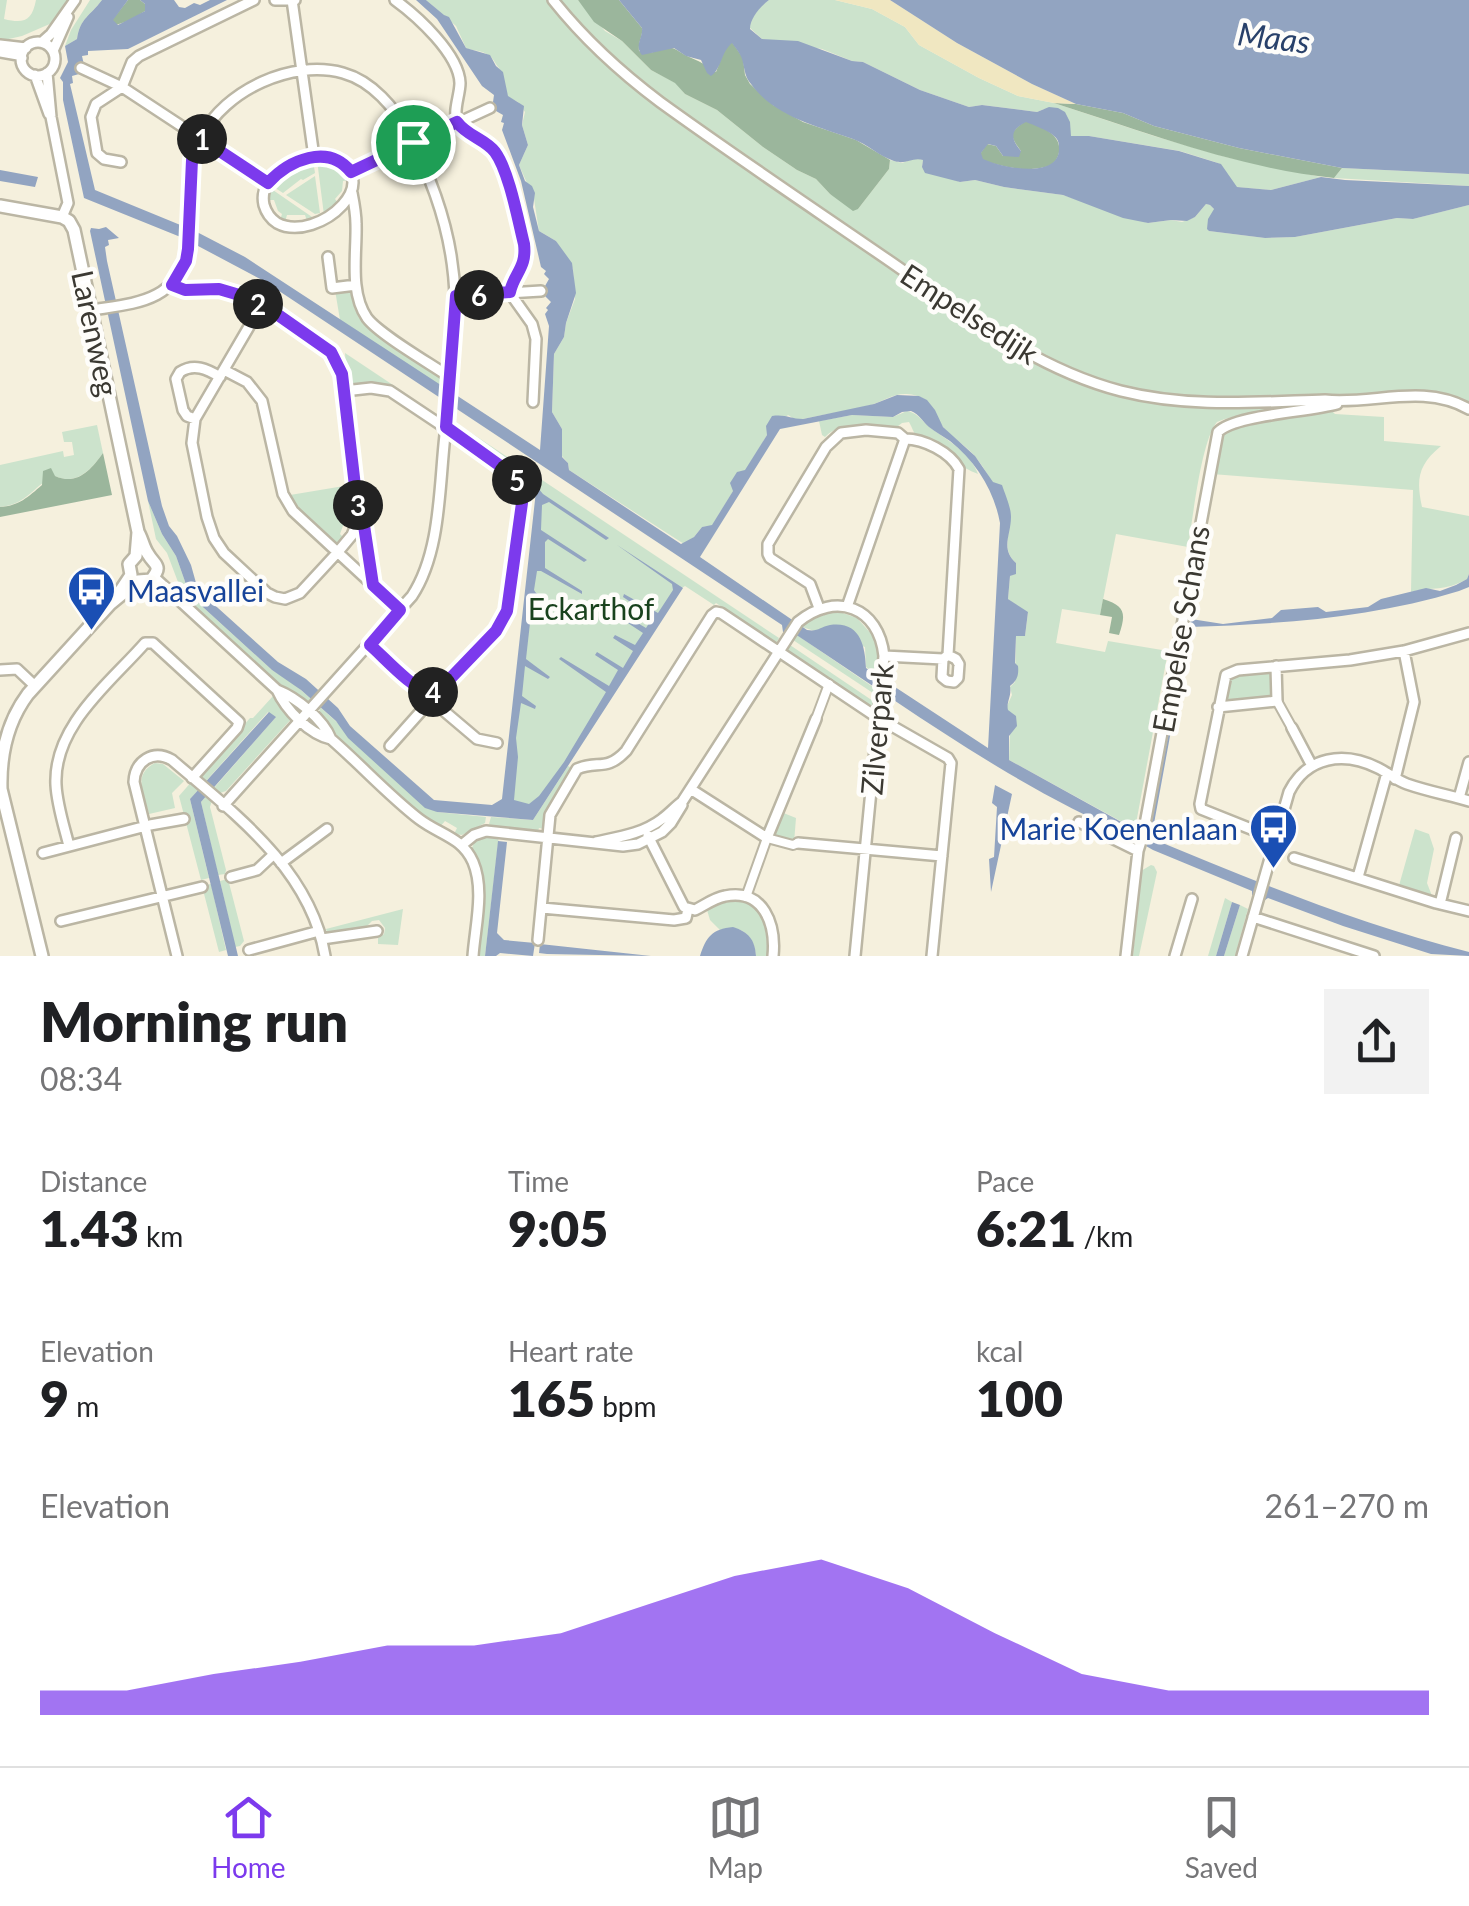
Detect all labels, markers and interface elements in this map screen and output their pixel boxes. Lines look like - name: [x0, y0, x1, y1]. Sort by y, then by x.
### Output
- water label: Maas: [1236, 13, 1313, 61]
- pin: [371, 100, 456, 185]
- pin: 1: [177, 114, 227, 164]
- icon: arrive: [386, 115, 441, 170]
- text: 1: [194, 122, 210, 156]
- street label: Empelsedijk: [895, 255, 1046, 371]
- street label: Larenweg: [65, 267, 127, 399]
- pin: 6: [454, 270, 504, 320]
- text: 6: [471, 278, 487, 312]
- pin: 2: [233, 279, 283, 329]
- text: 2: [250, 287, 266, 321]
- pin: 5: [492, 455, 542, 505]
- text: 5: [509, 463, 525, 497]
- pin: 3: [333, 480, 383, 530]
- text: 3: [350, 488, 366, 522]
- street label: Empelse Schans: [1144, 523, 1216, 735]
- bus stop icon: Maasvallei: [66, 564, 118, 632]
- place label: Maasvallei: [127, 572, 264, 608]
- park label: Eckarthof: [528, 590, 655, 626]
- street label: Zilverpark: [852, 661, 900, 796]
- pin: 4: [408, 667, 458, 717]
- text: 4: [425, 675, 441, 709]
- bus stop icon: Marie Koenenlaan: [1247, 802, 1299, 870]
- place label: Marie Koenenlaan: [999, 810, 1238, 846]
- text: Morning run: [40, 988, 348, 1054]
- button: share: [1324, 989, 1429, 1094]
- text: 08:34: [40, 1059, 122, 1098]
- text: Distance: [40, 1164, 147, 1198]
- text: Time: [508, 1164, 569, 1198]
- text: Pace: [976, 1164, 1034, 1198]
- text: 1.43: [40, 1198, 139, 1258]
- text: 9:05: [508, 1198, 608, 1258]
- text: 6:21: [976, 1198, 1076, 1258]
- text: km: [139, 1219, 183, 1253]
- text: /km: [1076, 1219, 1133, 1253]
- text: Elevation: [40, 1334, 154, 1368]
- text: Heart rate: [508, 1334, 634, 1368]
- text: kcal: [976, 1334, 1023, 1368]
- text: 9: [40, 1368, 69, 1428]
- text: 165: [508, 1368, 595, 1428]
- text: 100: [976, 1368, 1063, 1428]
- text: m: [69, 1389, 99, 1423]
- text: bpm: [595, 1389, 657, 1423]
- text: Elevation: [40, 1486, 170, 1525]
- text: 261–270 m: [1265, 1486, 1429, 1525]
- tab: Home: [211, 1790, 286, 1884]
- tab: Map: [708, 1790, 763, 1884]
- tab: Saved: [1185, 1790, 1258, 1884]

